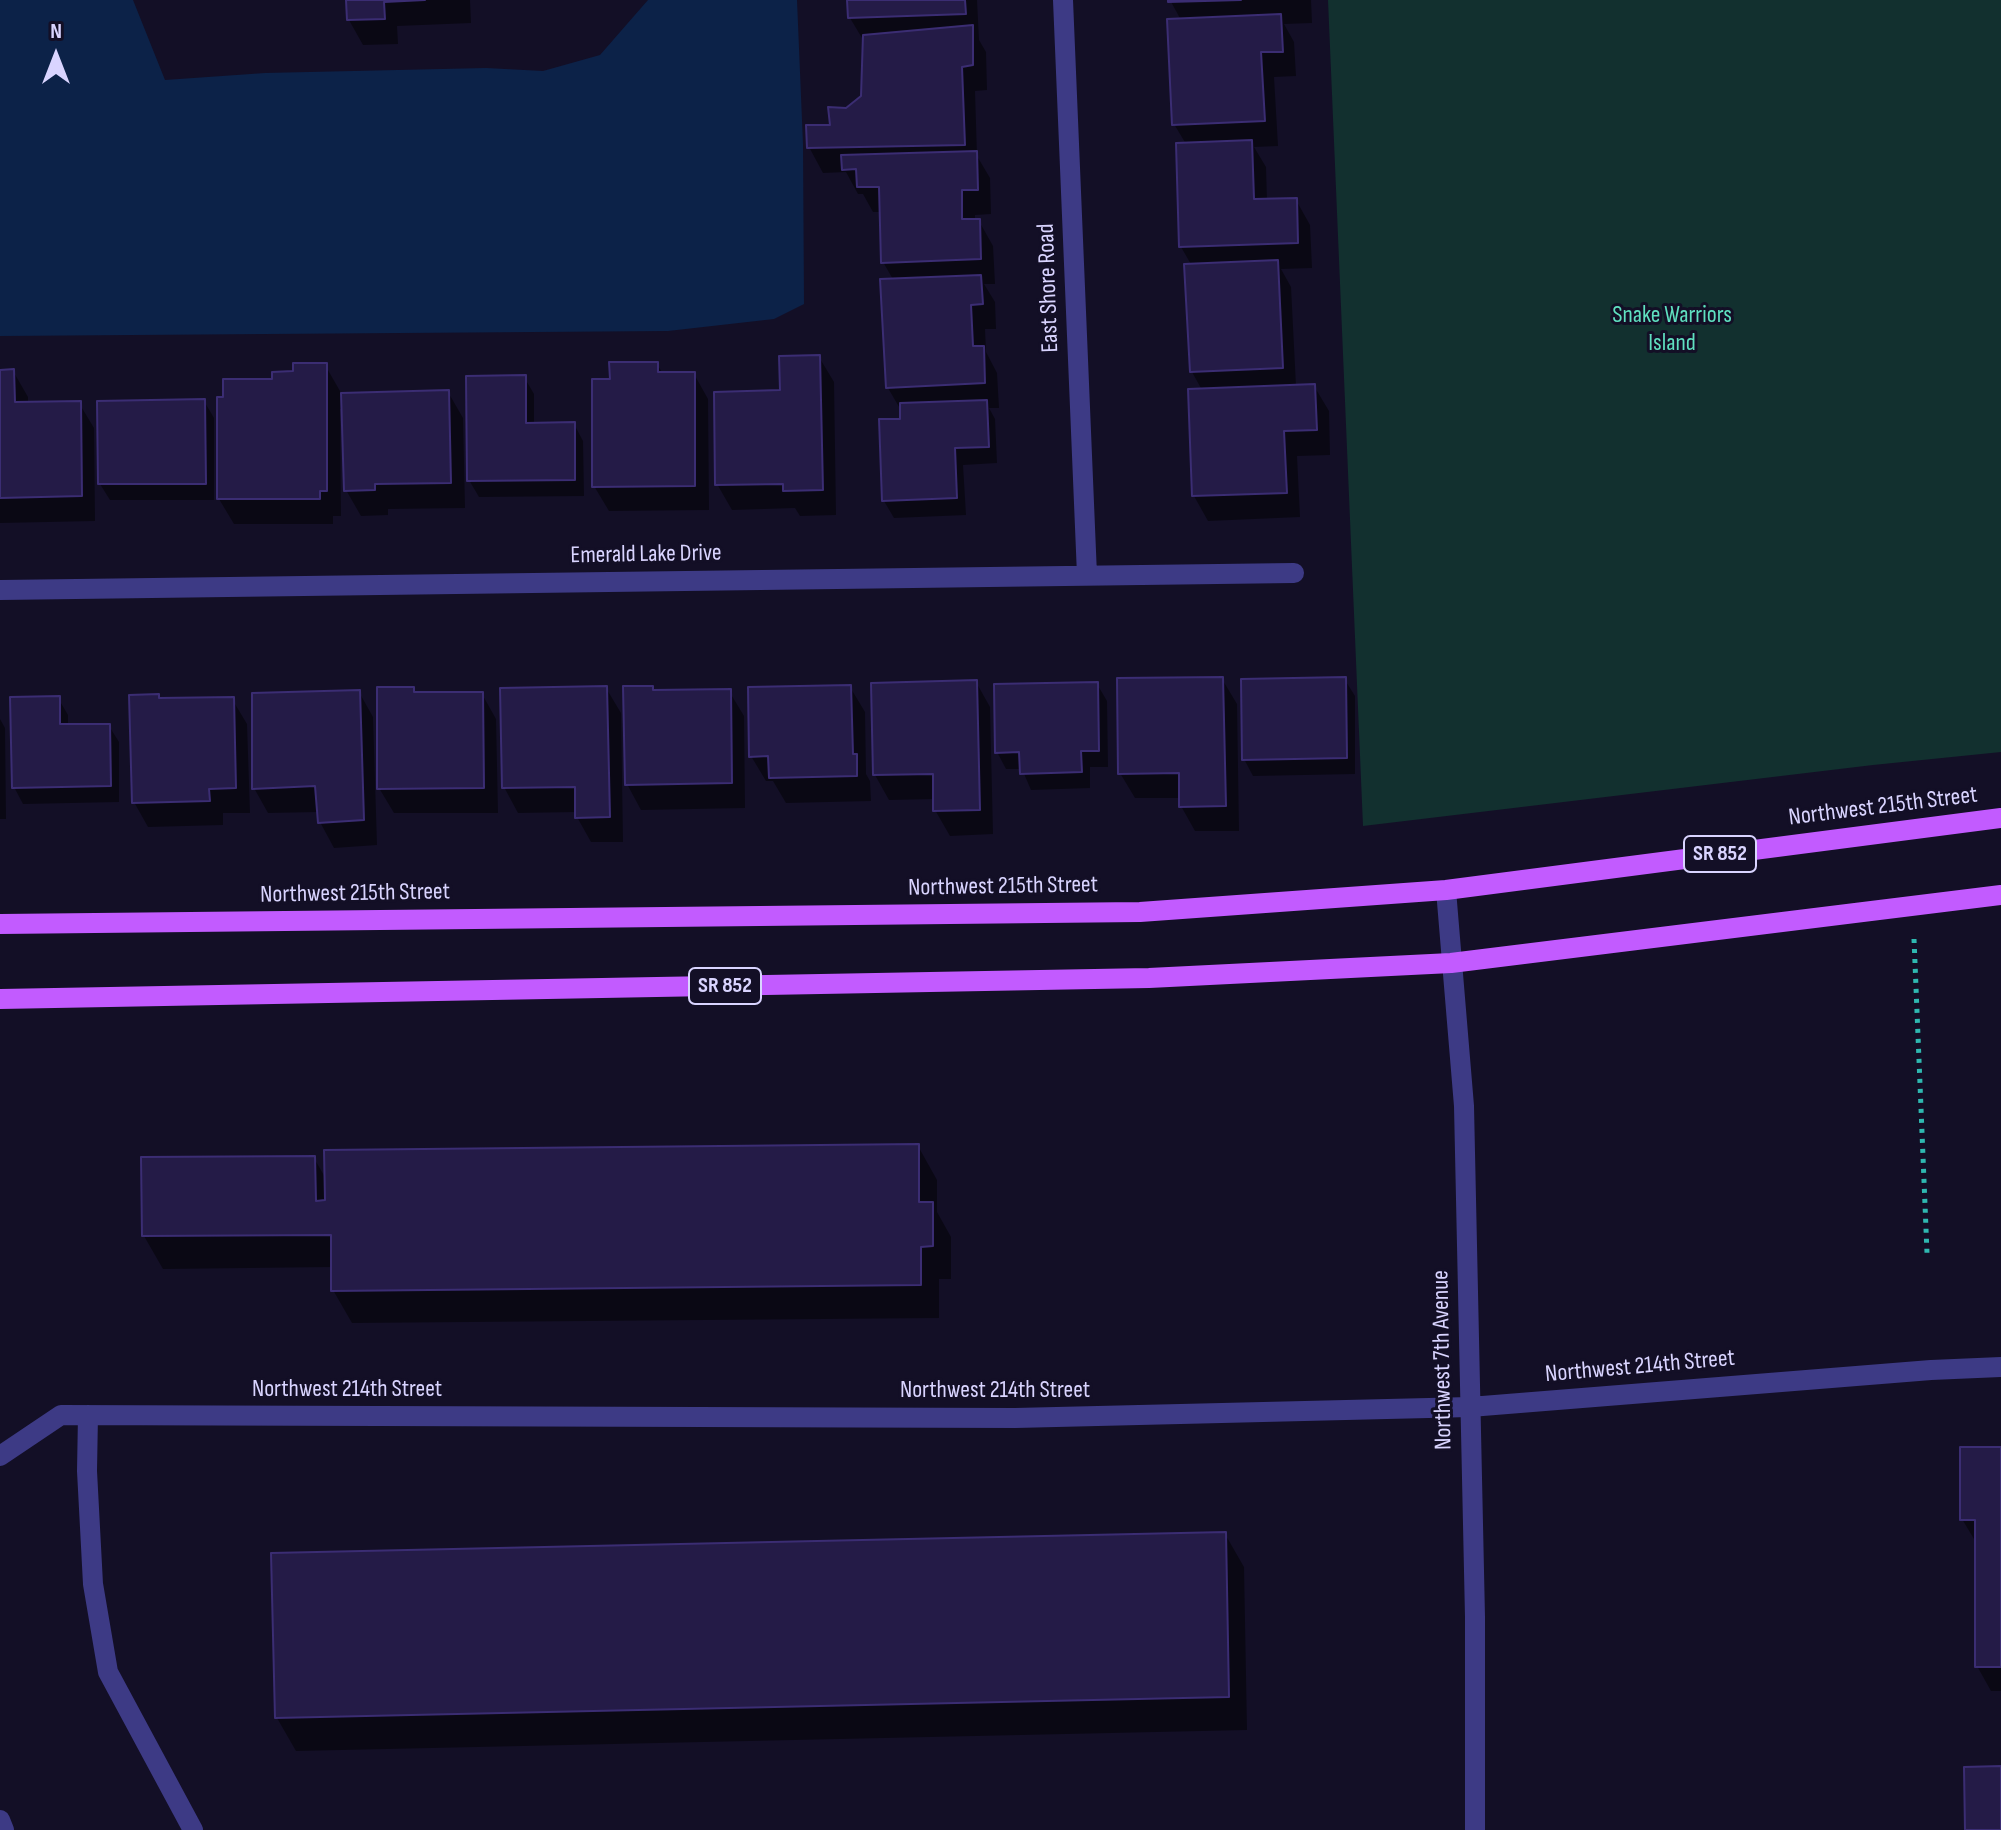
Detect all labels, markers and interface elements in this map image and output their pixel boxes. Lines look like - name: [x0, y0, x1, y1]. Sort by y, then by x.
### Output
- north arrow: [16, 16, 96, 96]
- text: N: [50, 18, 62, 45]
- street label: East Shore Road: [1032, 223, 1066, 353]
- park label: Snake Warriors Island: [1612, 302, 1732, 358]
- street label: Emerald Lake Drive: [570, 539, 722, 571]
- street label: Northwest 215th Street: [1787, 781, 1979, 833]
- road number: SR 852: [1684, 836, 1756, 872]
- street label: Northwest 215th Street: [908, 871, 1098, 903]
- street label: Northwest 215th Street: [260, 878, 450, 910]
- road number: SR 852: [689, 968, 761, 1004]
- street label: Northwest 7th Avenue: [1427, 1270, 1459, 1450]
- street label: Northwest 214th Street: [1544, 1344, 1736, 1390]
- street label: Northwest 214th Street: [252, 1376, 442, 1404]
- street label: Northwest 214th Street: [900, 1377, 1090, 1405]

